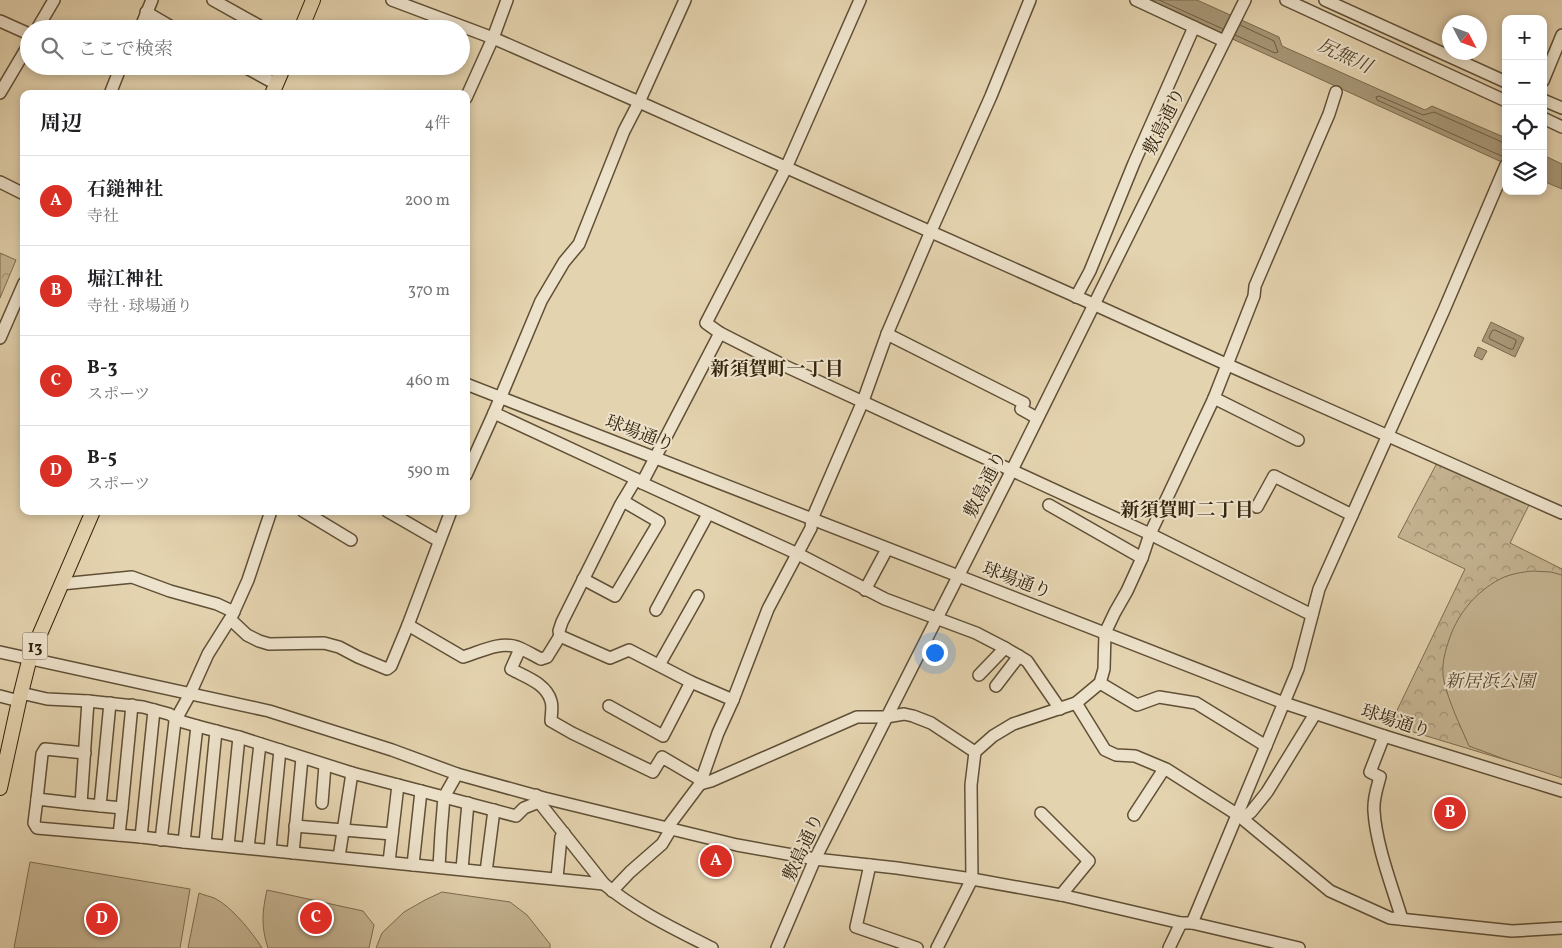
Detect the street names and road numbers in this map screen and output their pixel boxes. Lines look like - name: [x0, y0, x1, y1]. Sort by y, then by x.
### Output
- street label: 敷島通り: [1138, 84, 1192, 159]
- street label: 球場通り: [601, 410, 678, 459]
- street label: 敷島通り: [959, 447, 1014, 522]
- street label: 球場通り: [978, 557, 1055, 606]
- road number: 13: [22, 632, 48, 659]
- street label: 球場通り: [1357, 699, 1434, 745]
- street label: 敷島通り: [778, 810, 831, 886]

